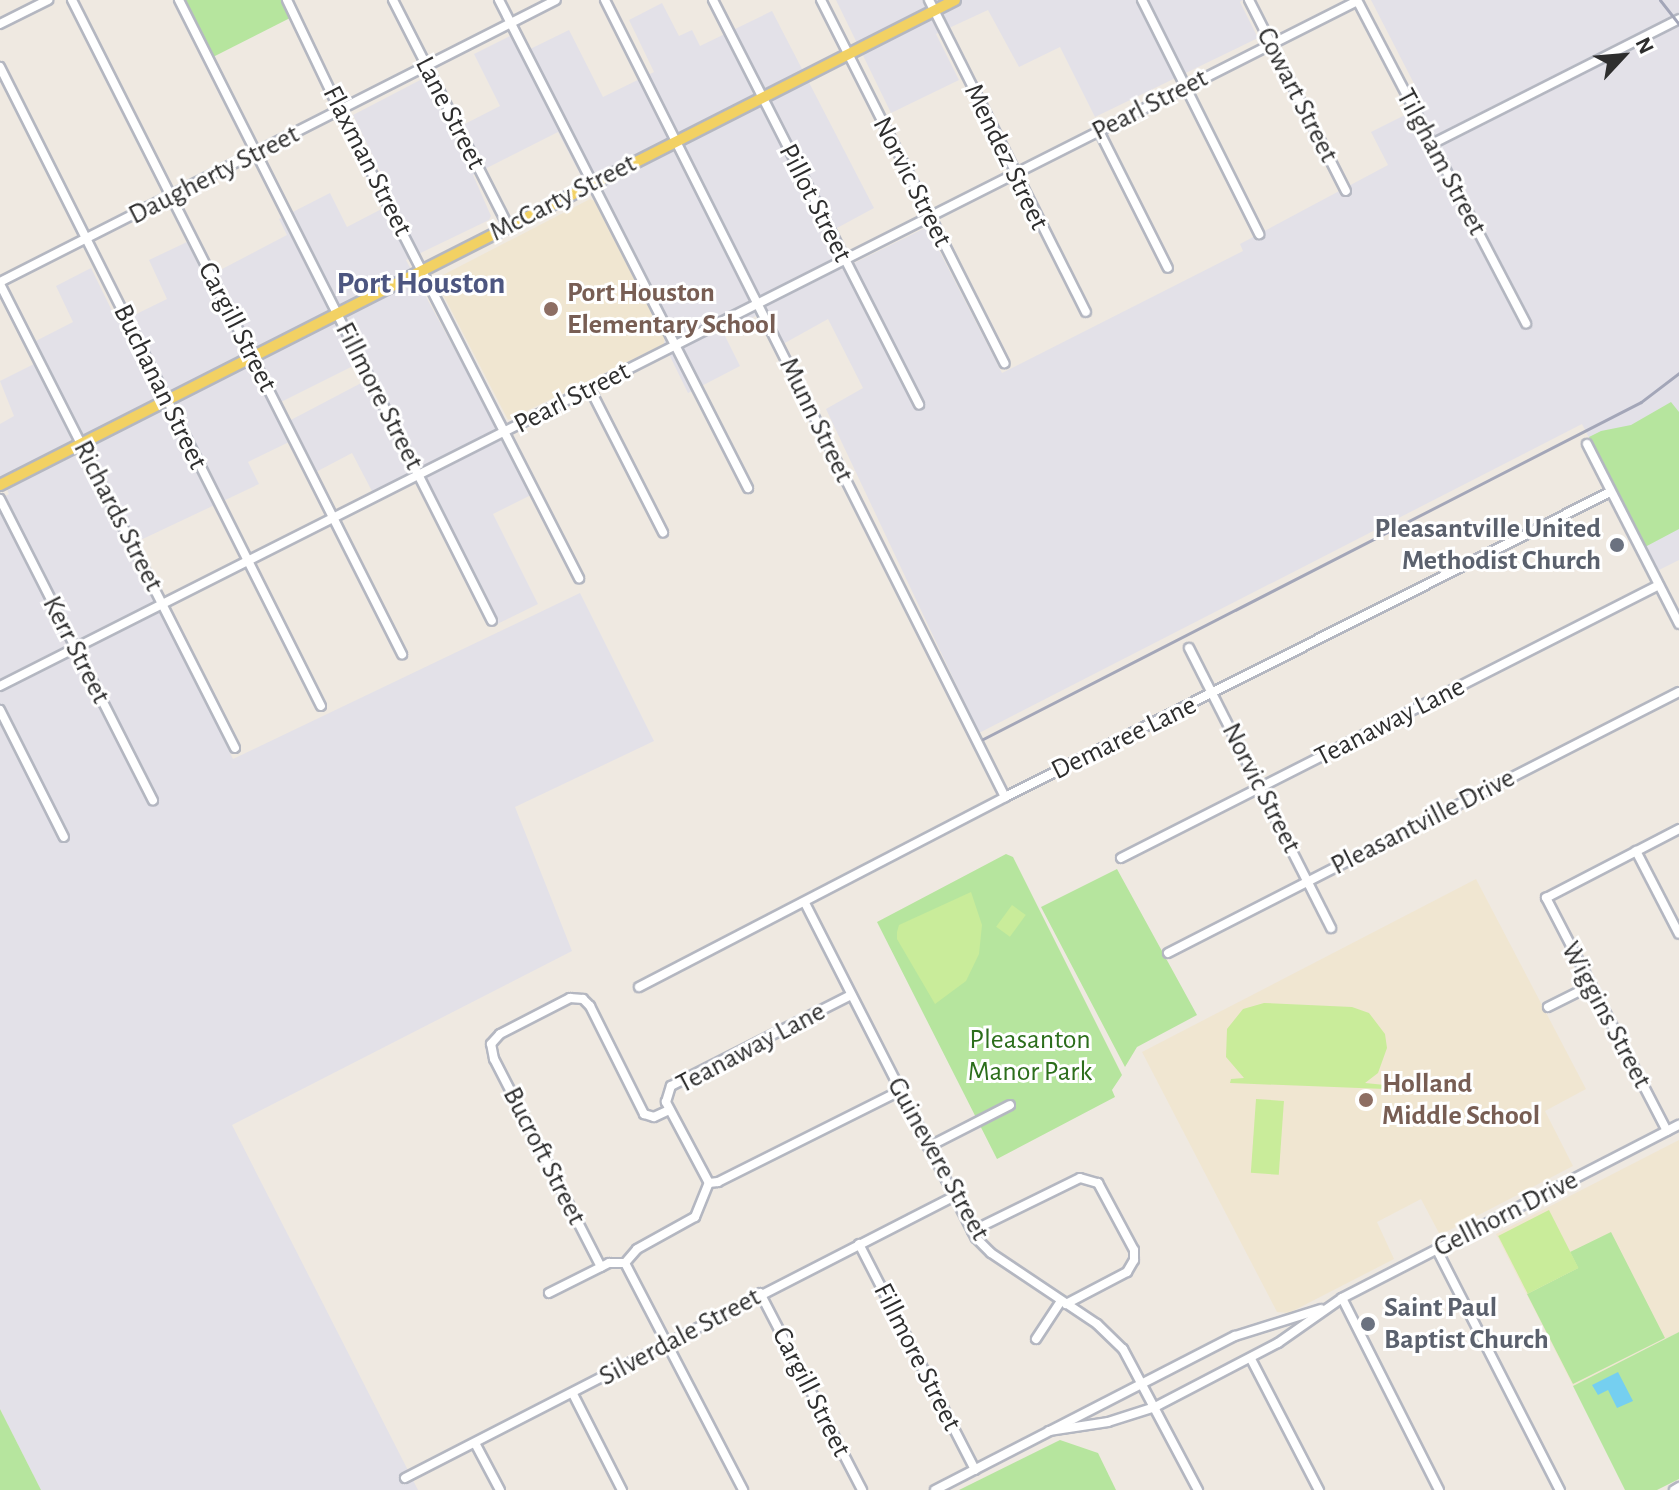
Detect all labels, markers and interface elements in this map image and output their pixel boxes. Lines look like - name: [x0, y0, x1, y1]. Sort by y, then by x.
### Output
- north arrow: [1583, 16, 1663, 96]
- street label: Cowart Street: [1249, 22, 1345, 168]
- text: N: [1631, 34, 1658, 57]
- street label: Lane Street: [407, 51, 493, 175]
- street label: Pearl Street: [1086, 62, 1214, 148]
- street label: Mendez Street: [956, 78, 1056, 236]
- street label: Flaxman Street: [315, 80, 419, 242]
- street label: Tilgham Street: [1388, 83, 1494, 241]
- street label: Norvic Street: [865, 111, 959, 253]
- street label: Daugherty Street: [123, 118, 305, 232]
- street label: Pillot Street: [771, 138, 859, 268]
- street label: McCarty Street: [484, 147, 642, 249]
- street label: Cargill Street: [190, 257, 284, 397]
- district label: Port Houston: [337, 264, 505, 302]
- place label: Port Houston Elementary School: [567, 276, 776, 342]
- street label: Buchanan Street: [106, 299, 214, 475]
- marker: Port Houston Elementary School: [542, 300, 560, 318]
- street label: Fillmore Street: [327, 317, 431, 475]
- street label: Munn Street: [771, 352, 861, 488]
- street label: Pearl Street: [508, 355, 636, 441]
- street label: Richards Street: [66, 435, 170, 597]
- place label: Pleasantville United Methodist Church: [1374, 512, 1601, 578]
- marker: Pleasantville United Methodist Church: [1608, 536, 1626, 554]
- street label: Kerr Street: [35, 591, 117, 709]
- street label: Teanaway Lane: [1309, 670, 1471, 774]
- street label: Demaree Lane: [1046, 688, 1202, 788]
- street label: Norvic Street: [1214, 717, 1308, 859]
- street label: Pleasantville Drive: [1325, 761, 1521, 883]
- street label: Wiggins Street: [1553, 936, 1659, 1094]
- street label: Teanaway Lane: [671, 995, 831, 1101]
- park label: Pleasanton Manor Park: [968, 1023, 1092, 1089]
- place label: Holland Middle School: [1382, 1067, 1540, 1133]
- street label: Guinevere Street: [879, 1071, 997, 1247]
- street label: Bucroft Street: [495, 1081, 593, 1231]
- marker: Holland Middle School: [1357, 1091, 1375, 1109]
- street label: Gellhorn Drive: [1428, 1163, 1584, 1265]
- street label: Fillmore Street: [865, 1278, 969, 1436]
- street label: Silverdale Street: [594, 1280, 766, 1394]
- place label: Saint Paul Baptist Church: [1384, 1291, 1549, 1357]
- marker: Saint Paul Baptist Church: [1359, 1315, 1377, 1333]
- street label: Cargill Street: [764, 1322, 858, 1462]

